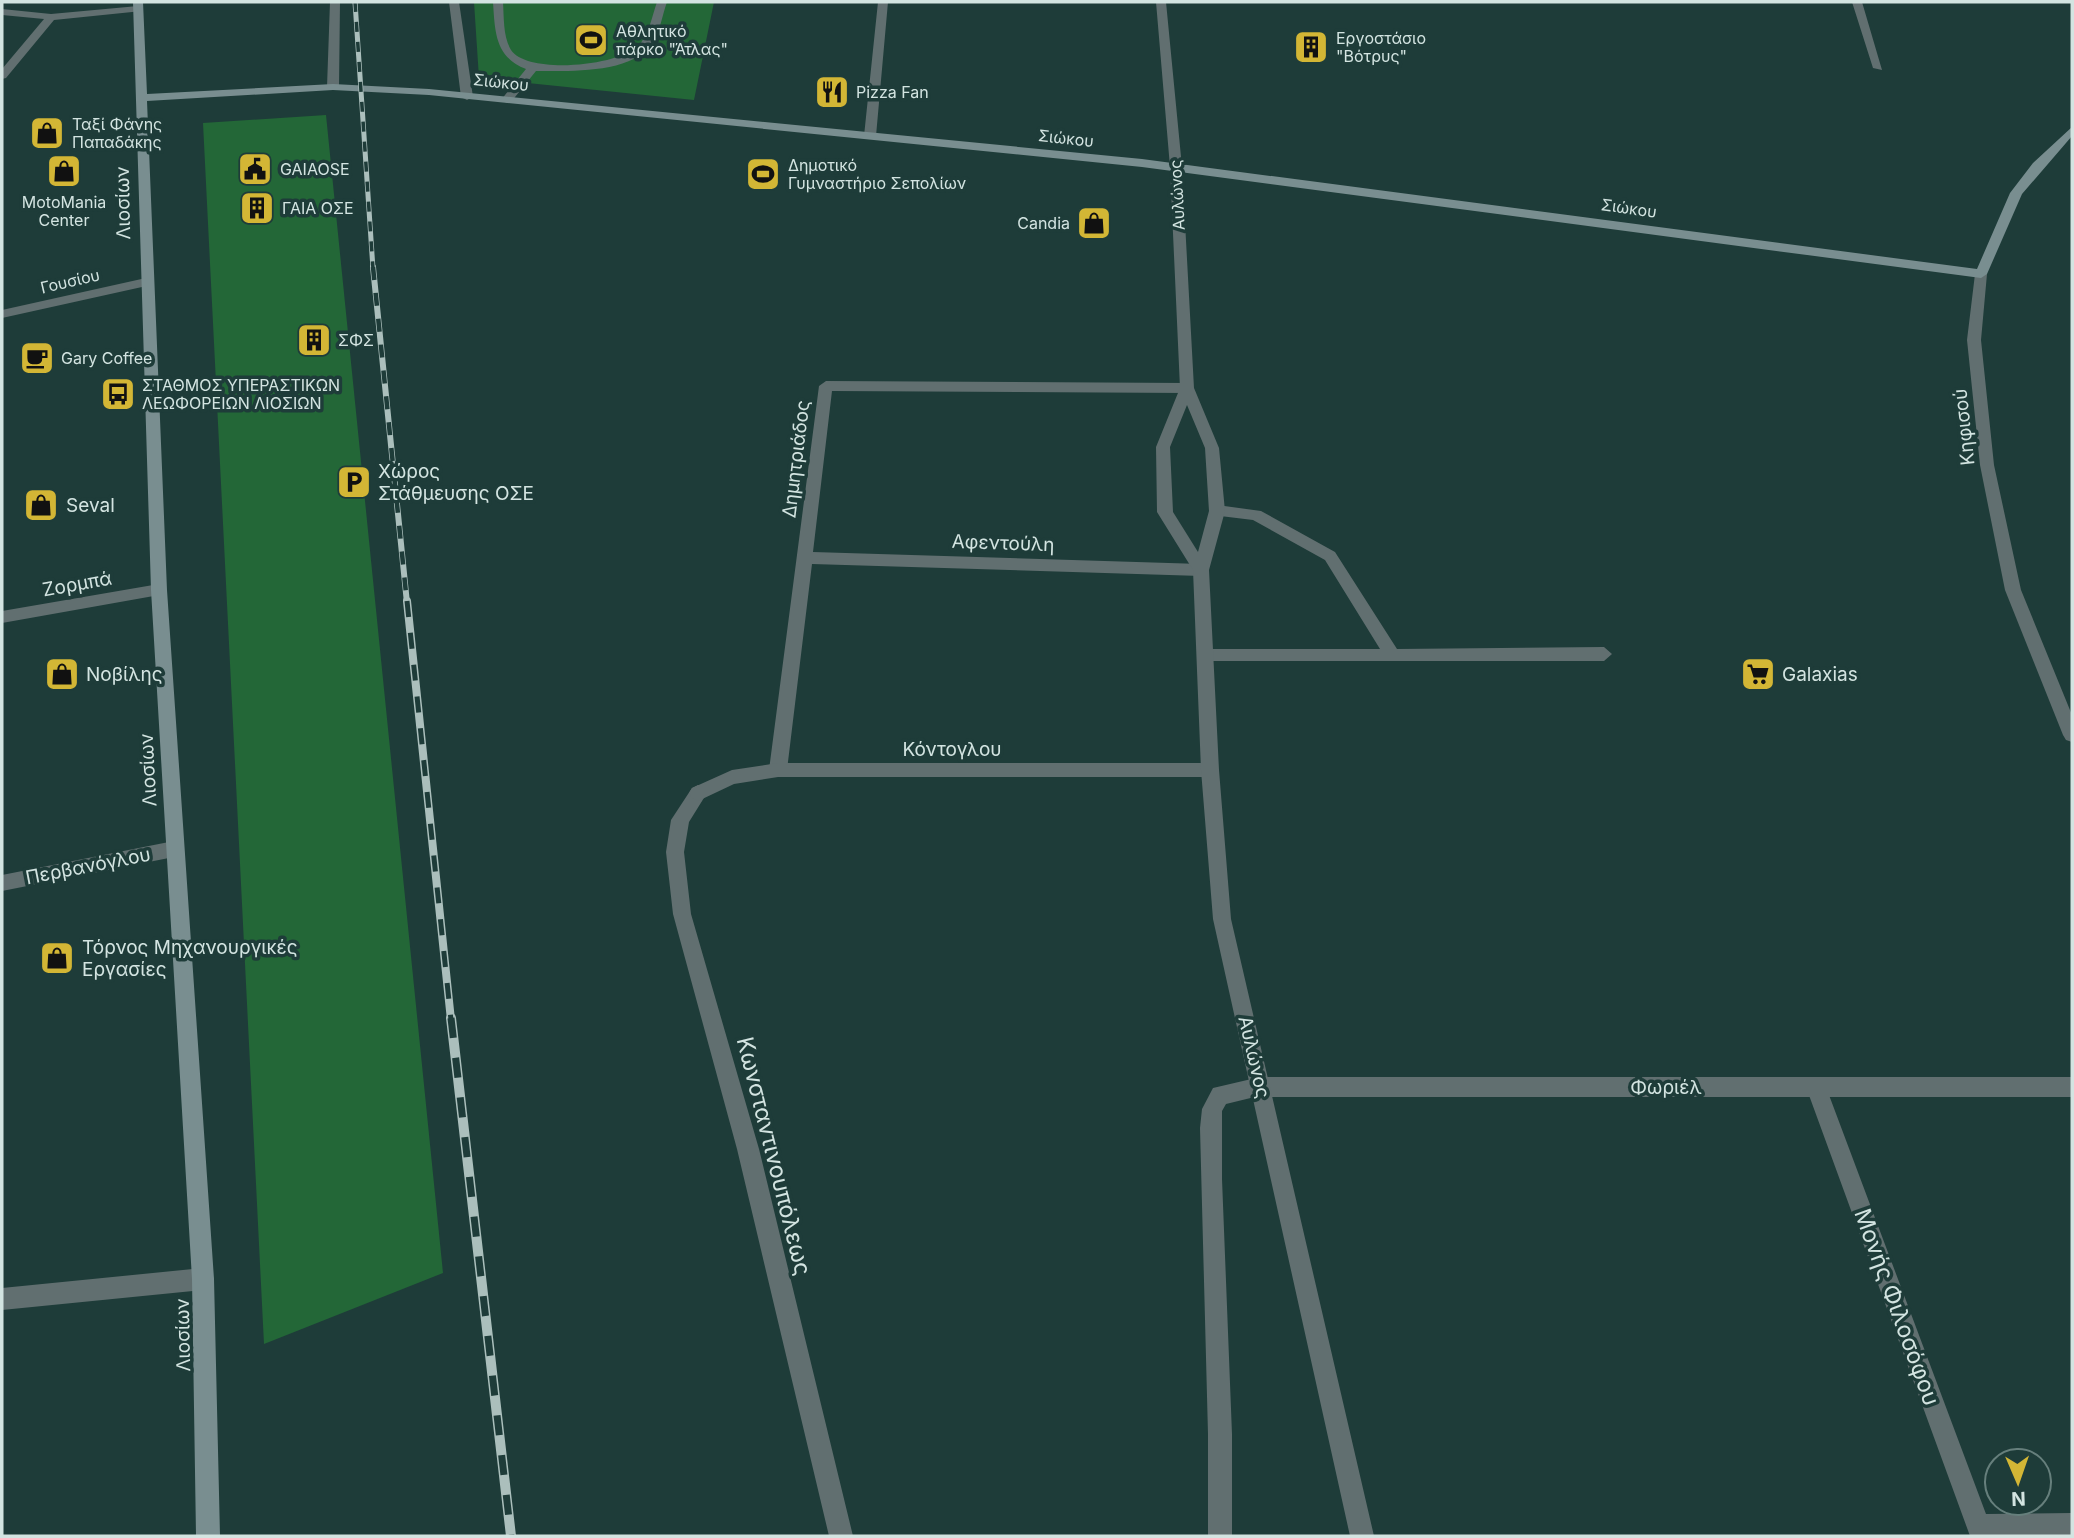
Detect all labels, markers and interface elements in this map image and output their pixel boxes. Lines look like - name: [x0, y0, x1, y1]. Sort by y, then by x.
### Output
- sports icon: Αθλητικό πάρκο "Άτλας": [572, 21, 610, 59]
- place label: Αθλητικό πάρκο "Άτλας": [616, 21, 728, 59]
- building icon: Εργοστάσιο "Βότρυς": [1292, 28, 1330, 66]
- place label: Εργοστάσιο "Βότρυς": [1336, 28, 1426, 66]
- street label: Σιώκου: [472, 69, 530, 95]
- restaurant icon: Pizza Fan: [813, 73, 851, 111]
- place label: Pizza Fan: [856, 82, 929, 102]
- shop icon: Ταξί Φάνης Παπαδάκης: [28, 114, 66, 152]
- place label: Ταξί Φάνης Παπαδάκης: [72, 114, 162, 152]
- street label: Σιώκου: [1037, 125, 1095, 151]
- public building icon: GAIAOSE: [236, 150, 274, 188]
- shop icon: MotoMania Center: [45, 152, 83, 190]
- sports icon: Δημοτικό Γυμναστήριο Σεπολίων: [744, 155, 782, 193]
- place label: Δημοτικό Γυμναστήριο Σεπολίων: [788, 155, 966, 193]
- place label: GAIAOSE: [280, 159, 350, 179]
- street label: Αυλώνος: [1165, 159, 1189, 231]
- street label: Λιοσίων: [111, 166, 135, 240]
- building icon: ΓΑΙΑ ΟΣΕ: [238, 189, 276, 227]
- place label: MotoMania Center: [22, 192, 106, 230]
- street label: Σιώκου: [1600, 194, 1658, 222]
- place label: ΓΑΙΑ ΟΣΕ: [282, 198, 354, 218]
- shop icon: Candia: [1075, 204, 1113, 242]
- place label: Candia: [1017, 213, 1070, 233]
- street label: Γουσίου: [38, 264, 102, 298]
- building icon: ΣΦΣ: [295, 321, 333, 359]
- place label: ΣΦΣ: [338, 330, 374, 350]
- cafe icon: Gary Coffee: [18, 339, 56, 377]
- place label: Gary Coffee: [61, 348, 152, 368]
- bus stop icon: ΣΤΑΘΜΟΣ ΥΠΕΡΑΣΤΙΚΩΝ ΛΕΩΦΟΡΕΙΩΝ ΛΙΟΣΙΩΝ: [99, 375, 137, 413]
- place label: ΣΤΑΘΜΟΣ ΥΠΕΡΑΣΤΙΚΩΝ ΛΕΩΦΟΡΕΙΩΝ ΛΙΟΣΙΩΝ: [142, 375, 340, 413]
- street label: Κηφισού: [1949, 387, 1979, 467]
- street label: Δημητριάδος: [777, 399, 815, 519]
- place label: Χώρος Στάθμευσης ΟΣΕ: [378, 460, 534, 505]
- parking icon: Χώρος Στάθμευσης ΟΣΕ: [335, 463, 373, 501]
- shop icon: Seval: [22, 486, 60, 524]
- place label: Seval: [66, 494, 115, 517]
- street label: Αφεντούλη: [951, 530, 1055, 556]
- street label: Ζορμπά: [41, 567, 113, 601]
- shop icon: Νοβίλης: [43, 655, 81, 693]
- supermarket icon: Galaxias: [1739, 655, 1777, 693]
- place label: Νοβίλης: [86, 663, 163, 686]
- place label: Galaxias: [1782, 663, 1858, 686]
- street label: Λιοσίων: [135, 733, 161, 807]
- street label: Κόντογλου: [902, 738, 1002, 761]
- street label: Περβανόγλου: [24, 843, 152, 889]
- place label: Τόρνος Μηχανουργικές Εργασίες: [82, 936, 298, 981]
- shop icon: Τόρνος Μηχανουργικές Εργασίες: [38, 939, 76, 977]
- street label: Αυλώνος: [1233, 1014, 1275, 1100]
- street label: Κωνσταντινουπόλεως: [731, 1034, 817, 1278]
- street label: Φωριέλ: [1630, 1076, 1702, 1099]
- street label: Μονής Φιλοσόφου: [1848, 1205, 1946, 1409]
- street label: Λιοσίων: [171, 1298, 195, 1372]
- north arrow: [1983, 1447, 2053, 1517]
- text: N: [2011, 1487, 2026, 1510]

